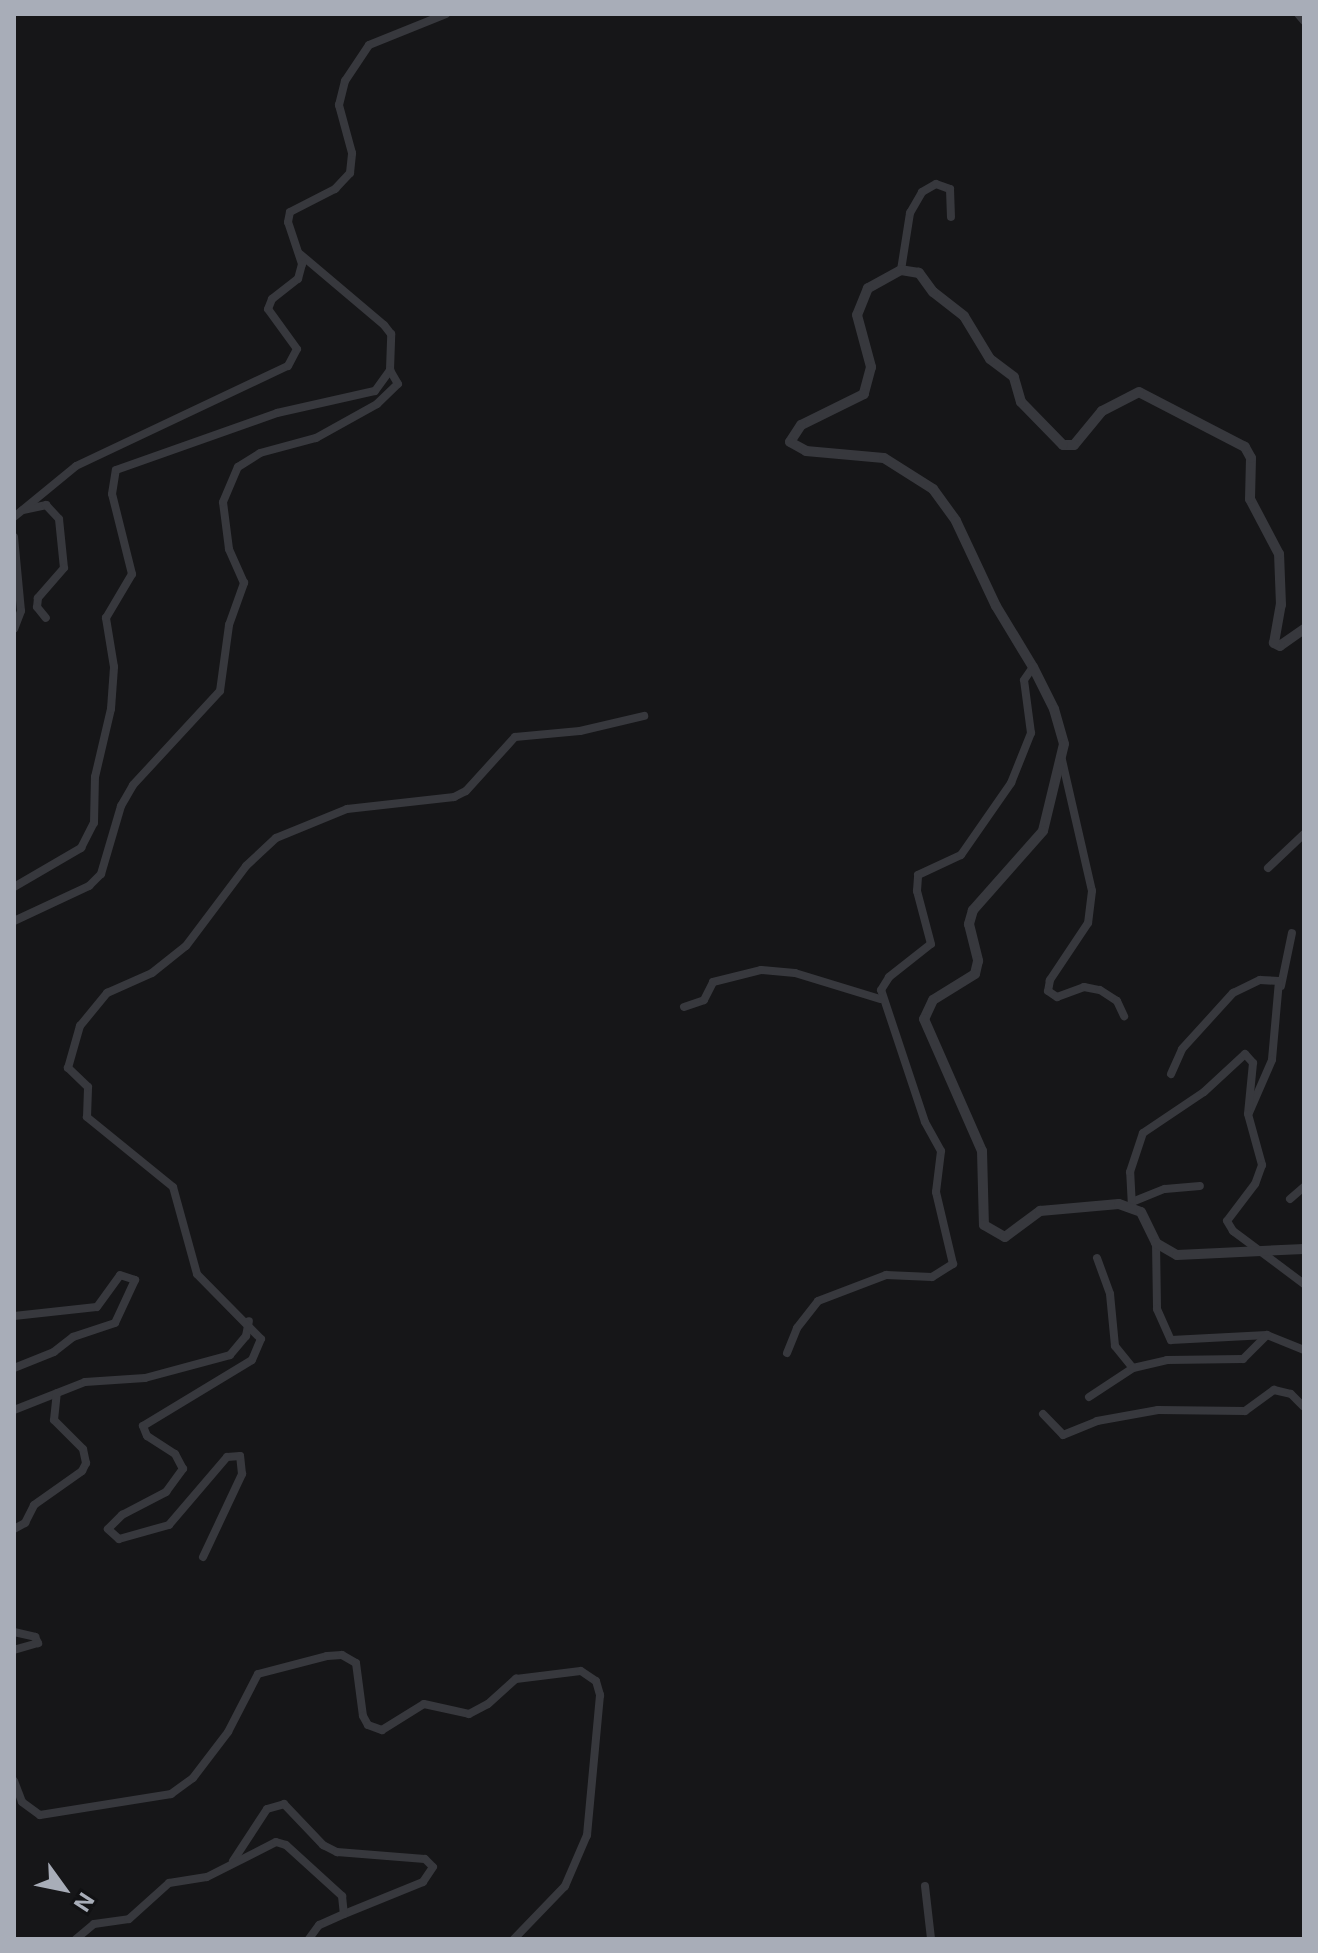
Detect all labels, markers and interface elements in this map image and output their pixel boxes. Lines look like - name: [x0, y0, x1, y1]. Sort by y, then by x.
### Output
- north arrow: [24, 1849, 104, 1929]
- text: N: [69, 1888, 100, 1916]

